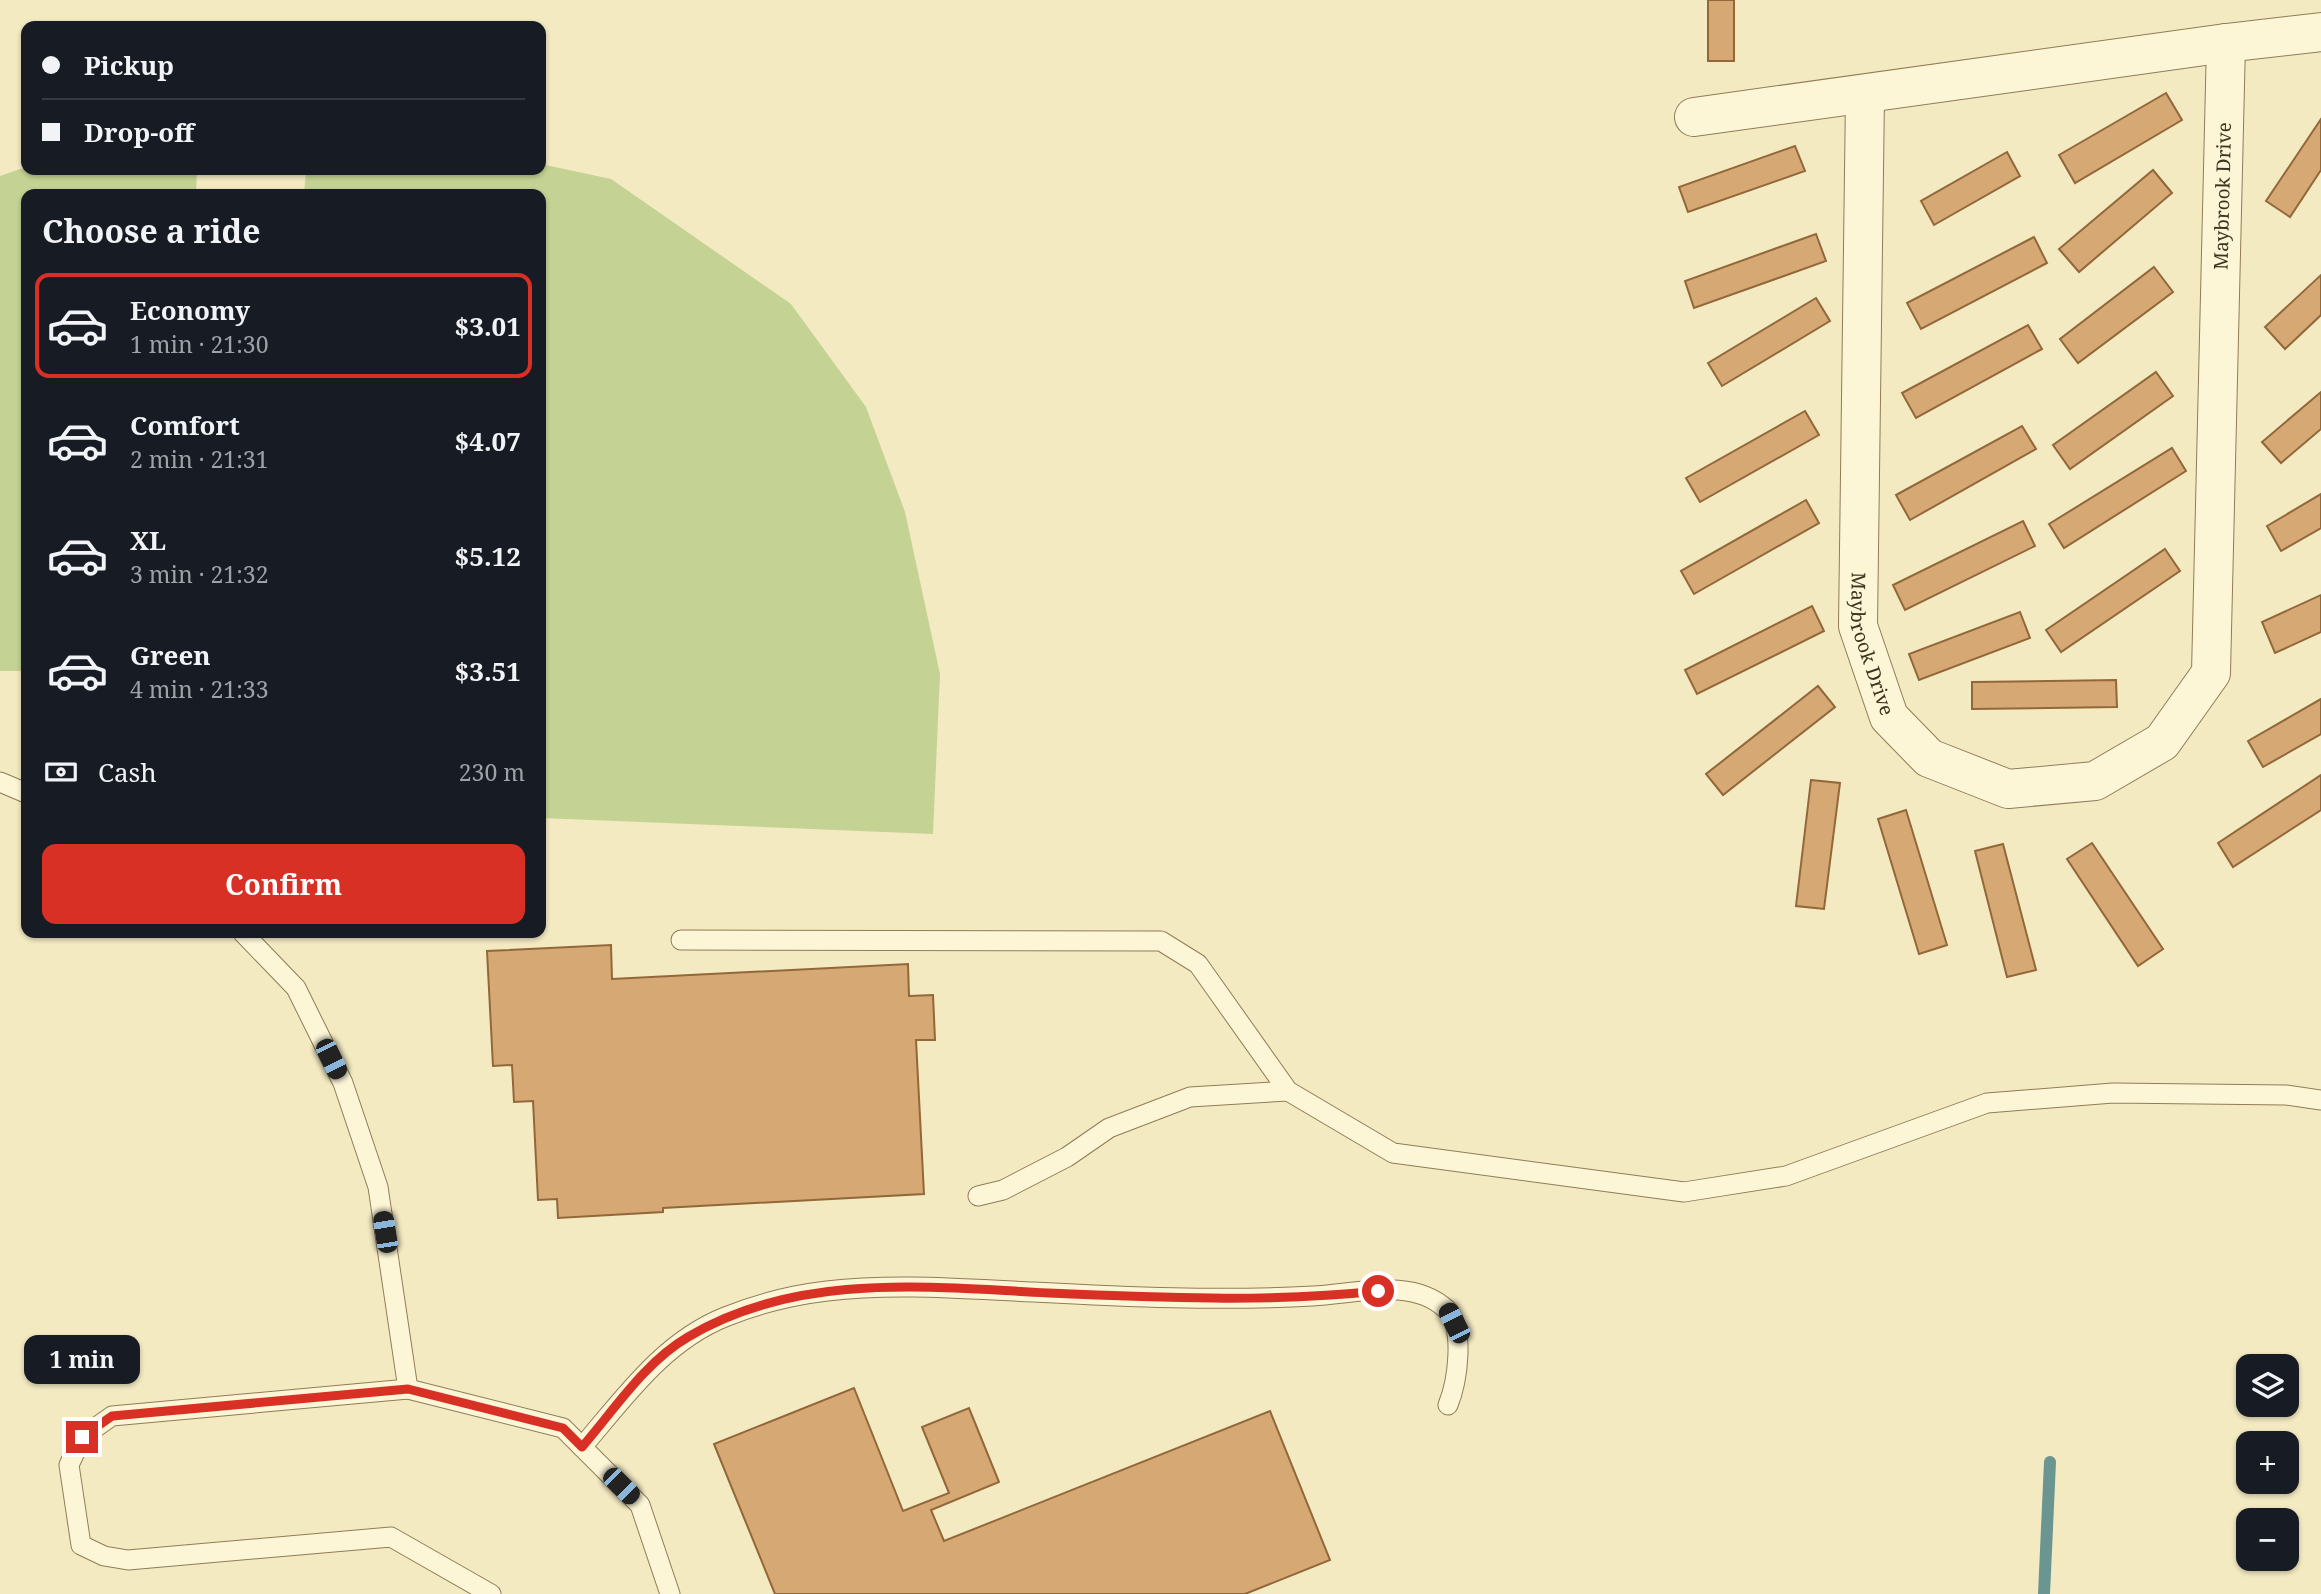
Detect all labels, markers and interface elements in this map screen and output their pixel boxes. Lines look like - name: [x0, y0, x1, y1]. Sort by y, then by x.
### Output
- text: Pickup: [84, 47, 174, 83]
- text: Drop-off: [84, 114, 194, 150]
- street label: Maybrook Drive: [2208, 122, 2237, 270]
- text: Choose a ride: [42, 209, 261, 252]
- text: Economy: [130, 292, 250, 328]
- icon: car: [46, 294, 109, 357]
- text: $3.01: [455, 308, 521, 344]
- text: 1 min · 21:30: [130, 328, 268, 360]
- text: Comfort: [130, 407, 240, 443]
- icon: car: [46, 409, 109, 472]
- text: $4.07: [455, 423, 521, 459]
- text: 2 min · 21:31: [130, 443, 268, 475]
- text: XL: [130, 522, 166, 558]
- icon: car: [46, 524, 109, 587]
- text: $5.12: [455, 538, 521, 574]
- text: 3 min · 21:32: [130, 558, 268, 590]
- street label: Maybrook Drive: [1845, 572, 1901, 719]
- text: Green: [130, 637, 211, 673]
- icon: car: [46, 639, 109, 702]
- text: $3.51: [455, 653, 521, 689]
- text: 4 min · 21:33: [130, 673, 268, 705]
- icon: cash: [42, 753, 80, 791]
- text: Cash: [98, 754, 157, 790]
- text: 230 m: [459, 756, 525, 788]
- button: Confirm: [42, 844, 525, 924]
- car: [313, 1036, 350, 1082]
- car: [372, 1210, 399, 1254]
- route start: [1362, 1275, 1394, 1307]
- car: [1436, 1300, 1473, 1346]
- callout: 1 min: [24, 1336, 140, 1384]
- text: 1 min: [49, 1343, 115, 1375]
- map controls: [2236, 1354, 2299, 1571]
- button: layers: [2236, 1354, 2299, 1417]
- route end: [66, 1421, 98, 1453]
- button: +: [2236, 1431, 2299, 1494]
- car: [599, 1464, 644, 1508]
- button: −: [2236, 1508, 2299, 1571]

